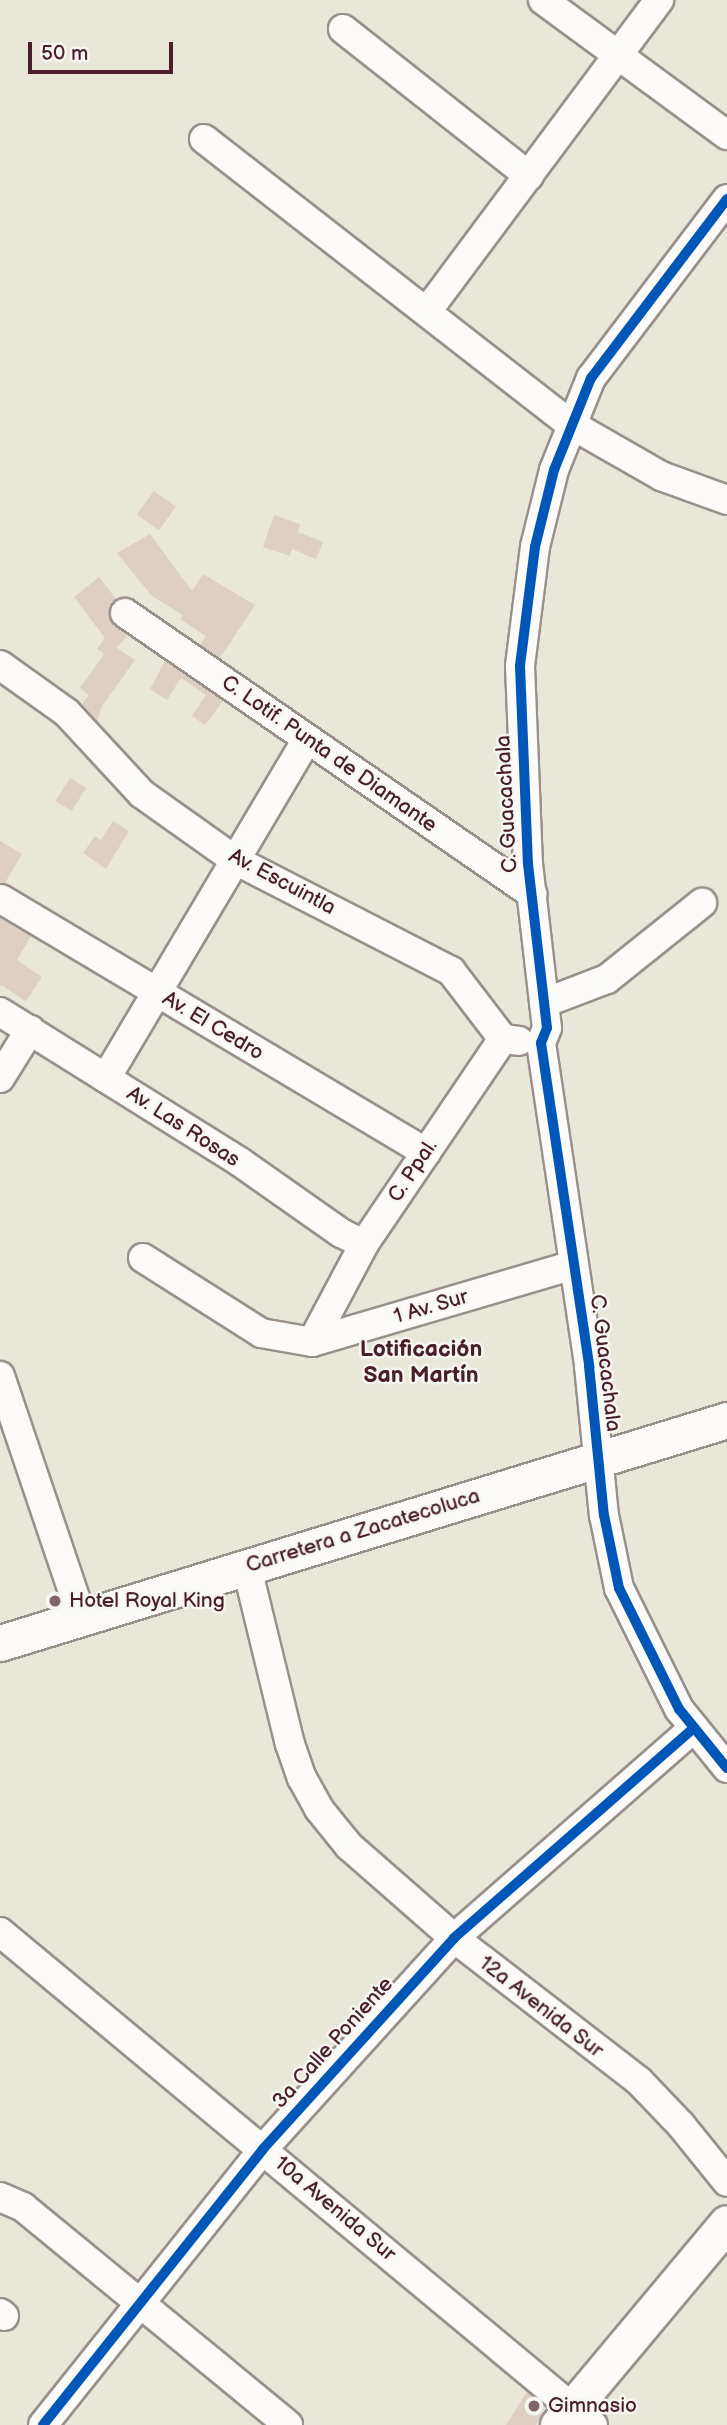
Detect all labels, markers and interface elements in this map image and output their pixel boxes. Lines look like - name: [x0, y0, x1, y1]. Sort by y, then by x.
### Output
- scale bar: [32, 28, 177, 72]
- text: 50 m: [41, 41, 88, 66]
- street label: C. Lotif. Punta de Diamante: [217, 670, 441, 838]
- street label: C. Guacachala: [491, 734, 523, 874]
- street label: Av. Escuintla: [224, 843, 340, 921]
- street label: Av. El Cedro: [158, 986, 268, 1066]
- street label: Av. Las Rosas: [122, 1081, 244, 1173]
- street label: C. Ppal.: [383, 1135, 443, 1207]
- street label: 1 Av. Sur: [391, 1284, 471, 1330]
- street label: C. Guacachala: [584, 1293, 626, 1433]
- district label: Lotificación San Martín: [360, 1335, 482, 1389]
- street label: Carretera a Zacatecoluca: [243, 1483, 483, 1579]
- place label: Hotel Royal King: [69, 1588, 225, 1614]
- marker: Hotel Royal King: [47, 1593, 63, 1609]
- street label: 12a Avenida Sur: [474, 1951, 608, 2063]
- street label: 3a Calle Poniente: [267, 1972, 399, 2114]
- street label: 10a Avenida Sur: [269, 2151, 401, 2267]
- place label: Gimnasio: [548, 2393, 637, 2419]
- marker: Gimnasio: [526, 2398, 542, 2414]

